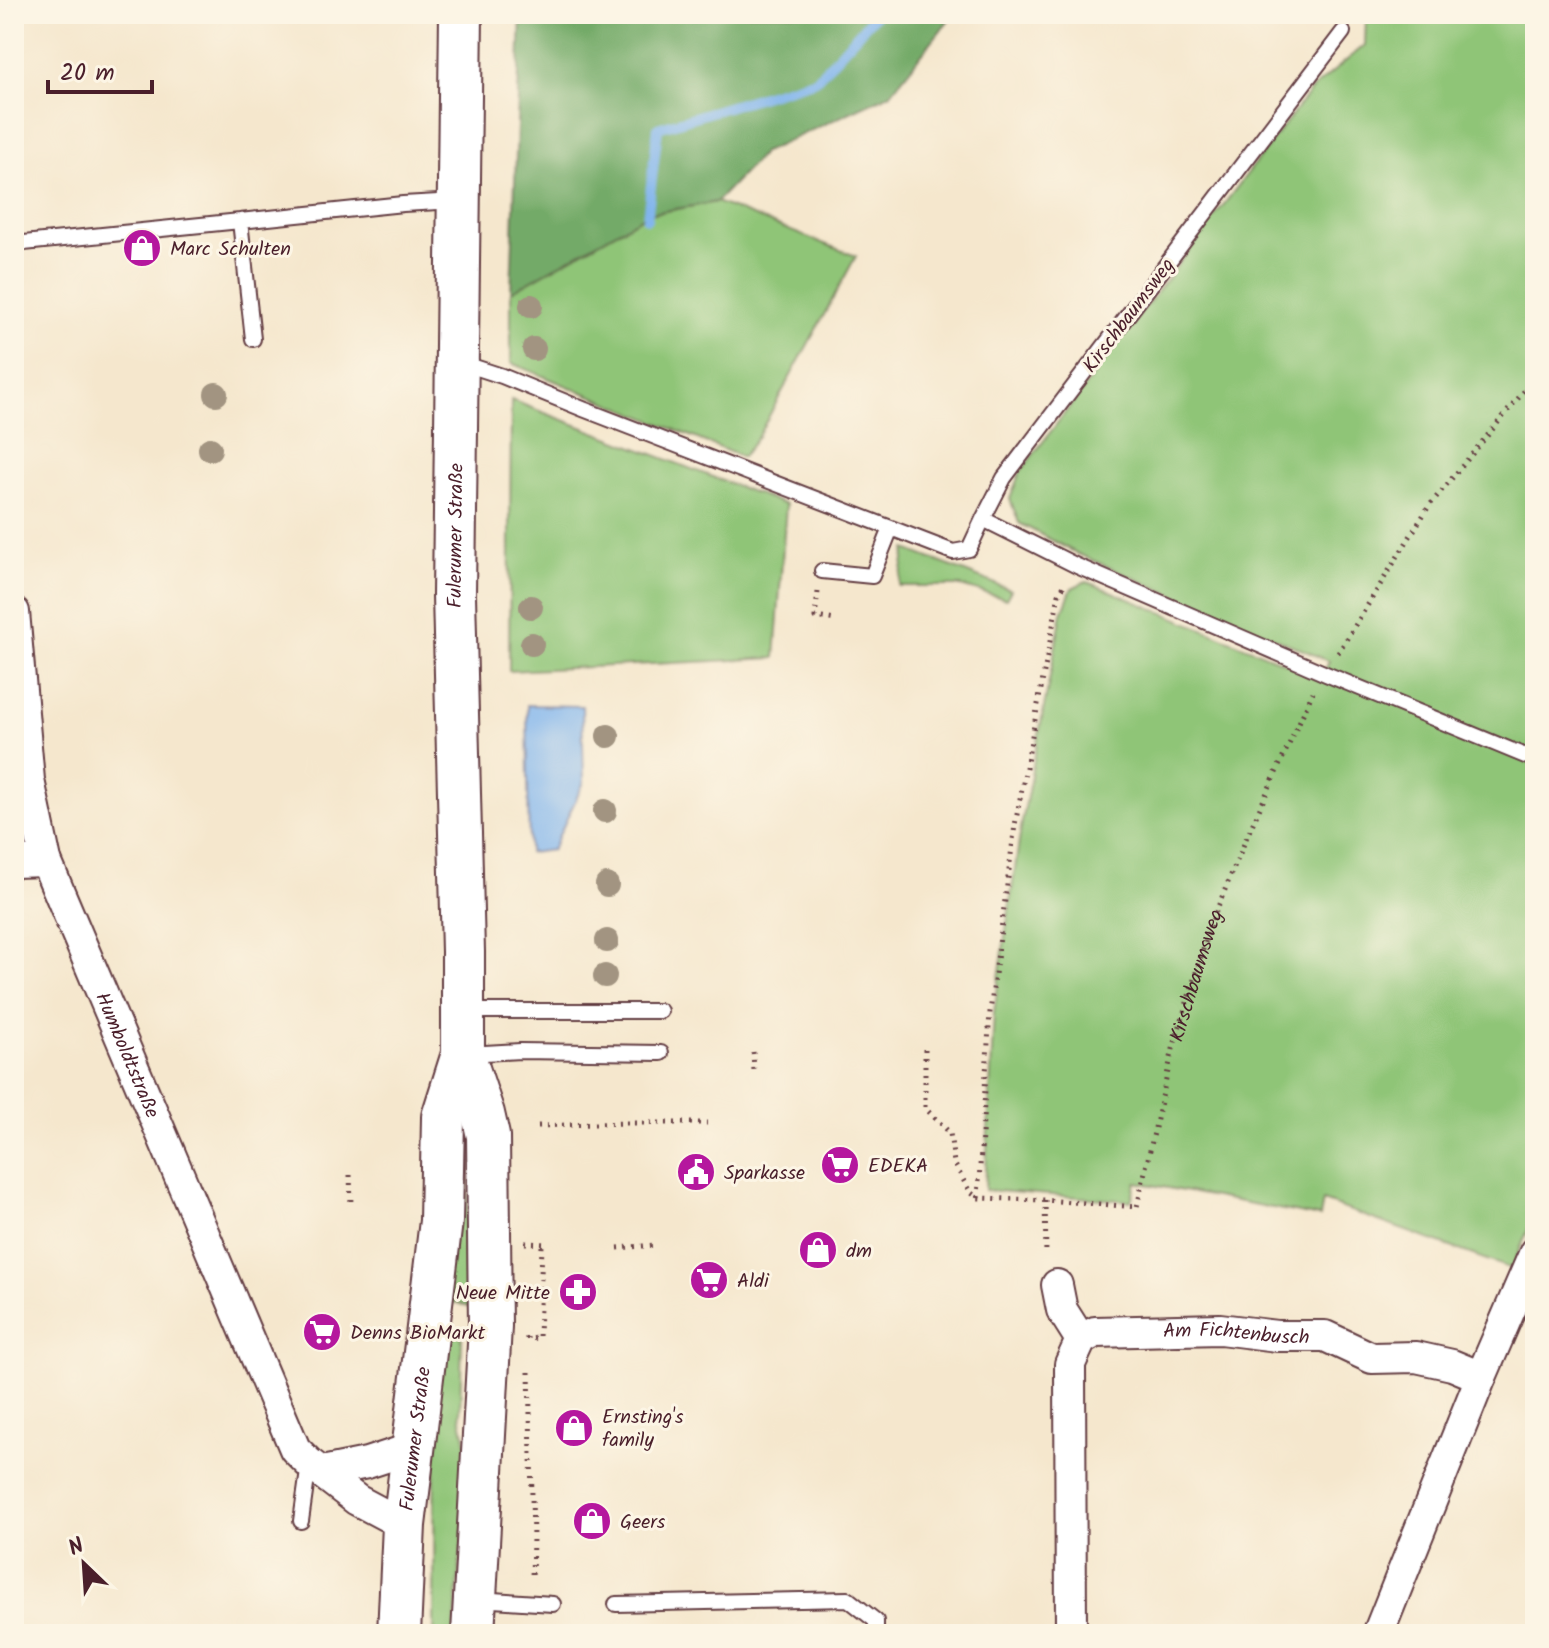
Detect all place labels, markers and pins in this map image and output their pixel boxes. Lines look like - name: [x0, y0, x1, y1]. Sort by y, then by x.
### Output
- shop icon: Marc Schulten: [121, 227, 163, 269]
- place label: Marc Schulten: [170, 234, 291, 266]
- supermarket icon: EDEKA: [819, 1144, 861, 1186]
- public building icon: Sparkasse: [675, 1151, 717, 1193]
- place label: EDEKA: [868, 1151, 928, 1183]
- place label: Sparkasse: [724, 1158, 805, 1190]
- shop icon: dm: [797, 1229, 839, 1271]
- place label: dm: [846, 1236, 872, 1268]
- supermarket icon: Aldi: [688, 1259, 730, 1301]
- place label: Aldi: [737, 1266, 770, 1298]
- pharmacy icon: Neue Mitte: [557, 1271, 599, 1313]
- place label: Neue Mitte: [456, 1278, 550, 1310]
- supermarket icon: Denns BioMarkt: [301, 1311, 343, 1353]
- place label: Denns BioMarkt: [350, 1318, 485, 1350]
- place label: Ernsting's family: [602, 1402, 684, 1457]
- shop icon: Ernsting's family: [553, 1407, 595, 1449]
- shop icon: Geers: [571, 1500, 613, 1542]
- place label: Geers: [620, 1507, 666, 1539]

